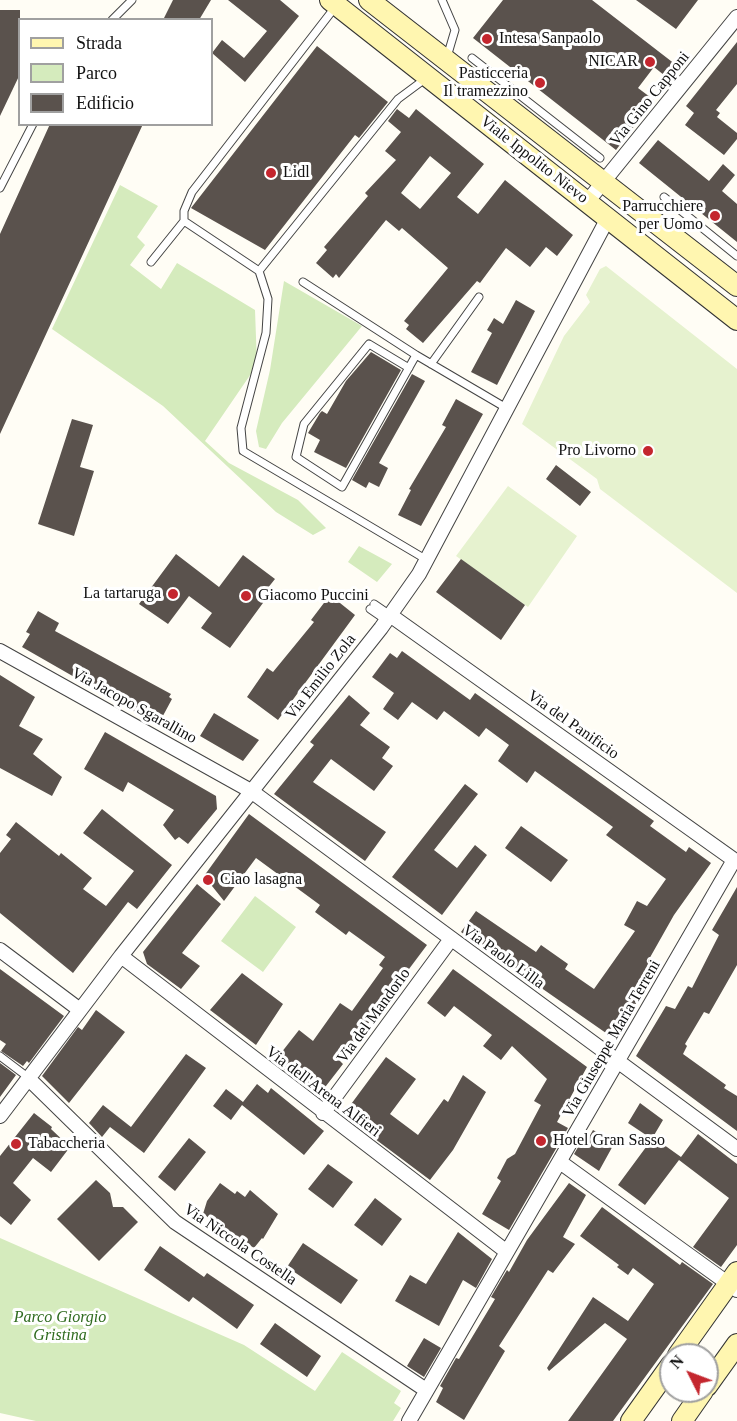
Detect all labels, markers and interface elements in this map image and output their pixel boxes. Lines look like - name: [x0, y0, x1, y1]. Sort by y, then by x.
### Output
- legend: [18, 18, 213, 126]
- place label: Intesa Sanpaolo: [499, 29, 601, 49]
- marker: Intesa Sanpaolo: [480, 32, 494, 46]
- text: Strada: [76, 33, 122, 53]
- street label: Via Gino Capponi: [606, 48, 694, 150]
- place label: NICAR: [588, 52, 638, 72]
- marker: NICAR: [643, 55, 657, 69]
- text: Parco: [76, 63, 117, 83]
- place label: Pasticceria Il tramezzino: [443, 64, 528, 102]
- marker: Pasticceria Il tramezzino: [533, 76, 547, 90]
- text: Edificio: [76, 93, 134, 113]
- street label: Viale Ippolito Nievo: [476, 112, 592, 208]
- place label: Lidl: [283, 163, 310, 183]
- marker: Lidl: [264, 166, 278, 180]
- place label: Parrucchiere per Uomo: [622, 197, 703, 235]
- marker: Parrucchiere per Uomo: [708, 209, 722, 223]
- place label: Pro Livorno: [558, 441, 636, 461]
- marker: Pro Livorno: [641, 444, 655, 458]
- place label: La tartaruga: [83, 584, 161, 604]
- place label: Giacomo Puccini: [258, 586, 369, 606]
- marker: La tartaruga: [166, 587, 180, 601]
- marker: Giacomo Puccini: [239, 589, 253, 603]
- street label: Via Emilio Zola: [282, 631, 360, 723]
- street label: Via Jacopo Sgarallino: [68, 664, 200, 748]
- street label: Via del Panificio: [523, 686, 623, 764]
- place label: Ciao lasagna: [220, 870, 302, 890]
- marker: Ciao lasagna: [201, 873, 215, 887]
- street label: Via Paolo Lilla: [458, 921, 548, 993]
- street label: Via Giuseppe Maria Terreni: [559, 957, 665, 1121]
- street label: Via del Mandorlo: [333, 965, 415, 1067]
- street label: Via dell'Arena Alfieri: [262, 1043, 384, 1141]
- place label: Hotel Gran Sasso: [553, 1131, 665, 1151]
- place label: Tabaccheria: [28, 1134, 105, 1154]
- marker: Hotel Gran Sasso: [534, 1134, 548, 1148]
- marker: Tabaccheria: [9, 1137, 23, 1151]
- street label: Via Niccola Costella: [180, 1200, 300, 1290]
- park label: Parco Giorgio Gristina: [14, 1308, 106, 1346]
- north arrow: [659, 1343, 719, 1403]
- text: N: [667, 1352, 687, 1372]

